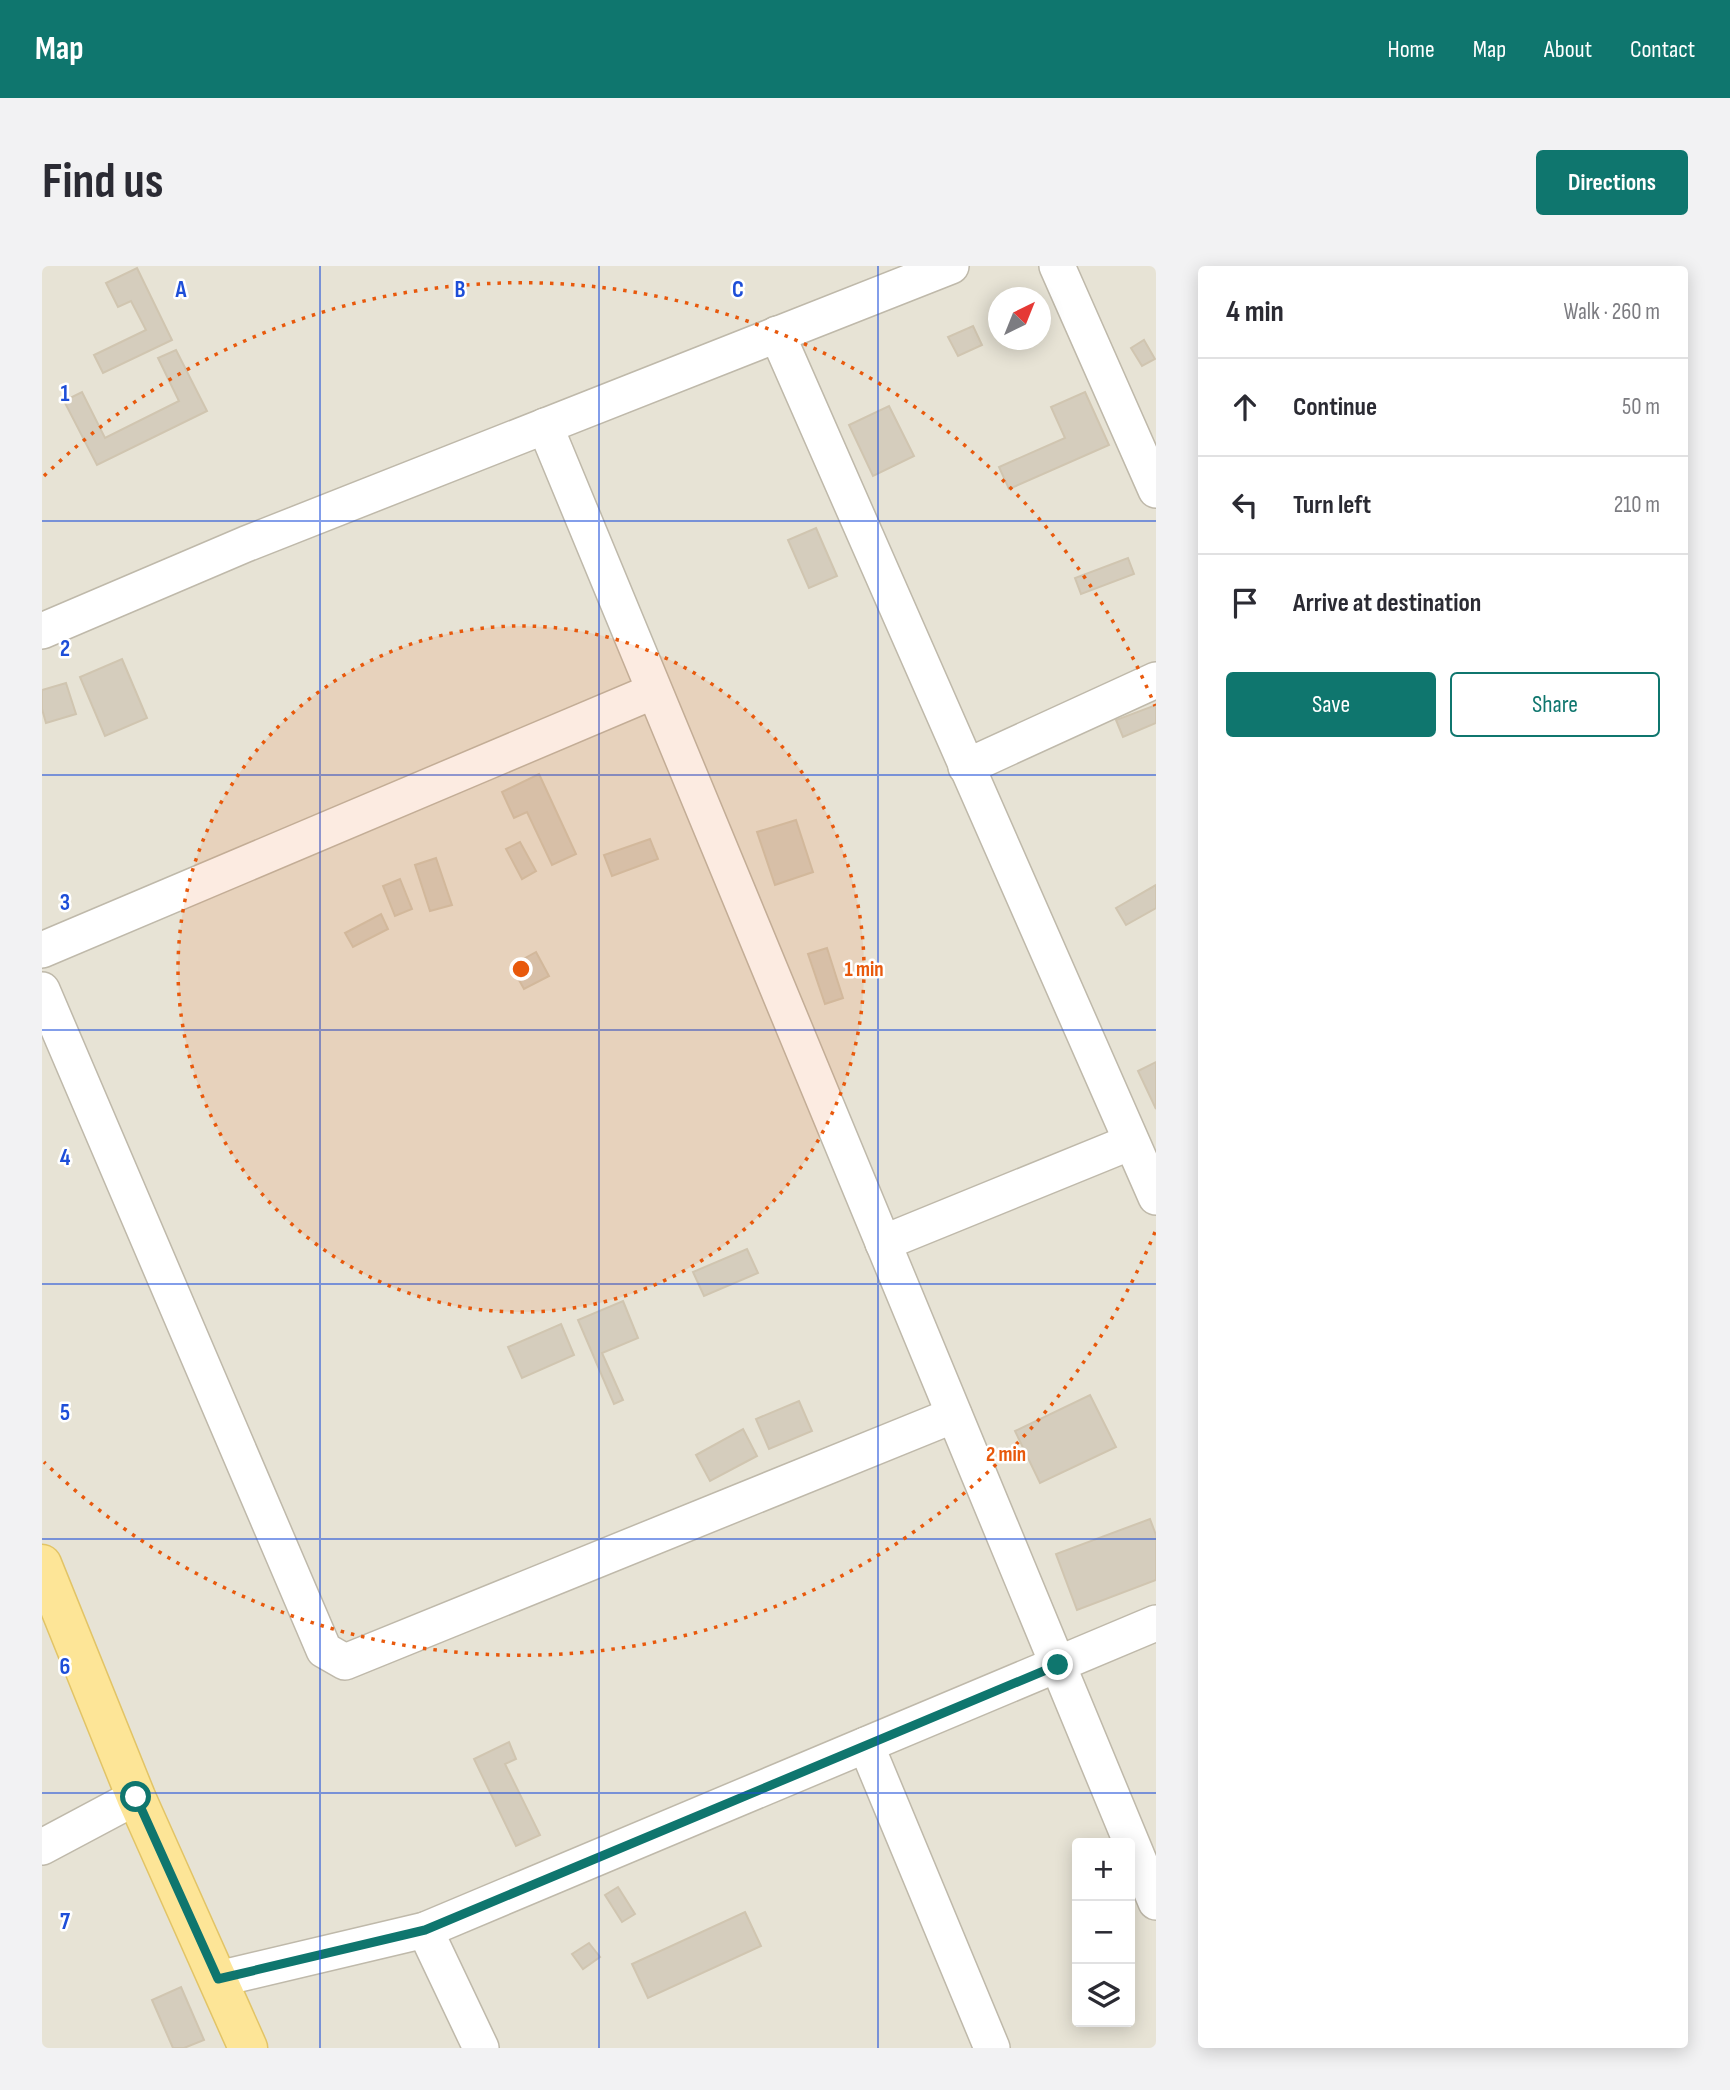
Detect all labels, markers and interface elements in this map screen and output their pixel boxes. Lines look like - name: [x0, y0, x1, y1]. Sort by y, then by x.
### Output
- text: Map: [35, 29, 84, 69]
- text: Home: [1387, 35, 1435, 64]
- text: Map: [1473, 35, 1506, 64]
- text: About: [1544, 35, 1592, 64]
- text: Contact: [1630, 35, 1695, 64]
- button: Directions: [1536, 150, 1688, 215]
- text: Find us: [42, 153, 164, 212]
- text: A: [175, 276, 188, 304]
- text: B: [455, 276, 466, 304]
- text: C: [732, 276, 744, 304]
- north arrow: [988, 287, 1051, 350]
- text: 4 min: [1226, 294, 1284, 330]
- text: Walk · 260 m: [1564, 298, 1660, 326]
- text: 1: [60, 380, 70, 408]
- icon: ahead: [1226, 388, 1264, 426]
- text: Continue: [1293, 392, 1377, 423]
- text: 50 m: [1622, 393, 1660, 421]
- icon: left: [1226, 486, 1264, 524]
- text: Turn left: [1293, 490, 1371, 521]
- text: 210 m: [1614, 491, 1660, 519]
- icon: arrive: [1226, 584, 1264, 622]
- text: Arrive at destination: [1293, 588, 1481, 619]
- text: 2: [60, 635, 70, 663]
- button: Save: [1226, 672, 1436, 737]
- button: Share: [1450, 672, 1660, 737]
- text: 3: [60, 889, 70, 917]
- centre of rings: [509, 957, 533, 981]
- text: 1 min: [844, 957, 884, 982]
- text: 4: [60, 1144, 71, 1172]
- text: 5: [60, 1399, 70, 1427]
- text: 2 min: [986, 1442, 1026, 1467]
- route end: [1042, 1649, 1073, 1680]
- text: 6: [60, 1653, 70, 1681]
- route start: [120, 1781, 151, 1812]
- map controls: [1072, 1838, 1135, 2027]
- button: +: [1072, 1838, 1135, 1901]
- button: −: [1072, 1901, 1135, 1964]
- text: 7: [60, 1908, 70, 1936]
- button: layers: [1072, 1964, 1135, 2027]

